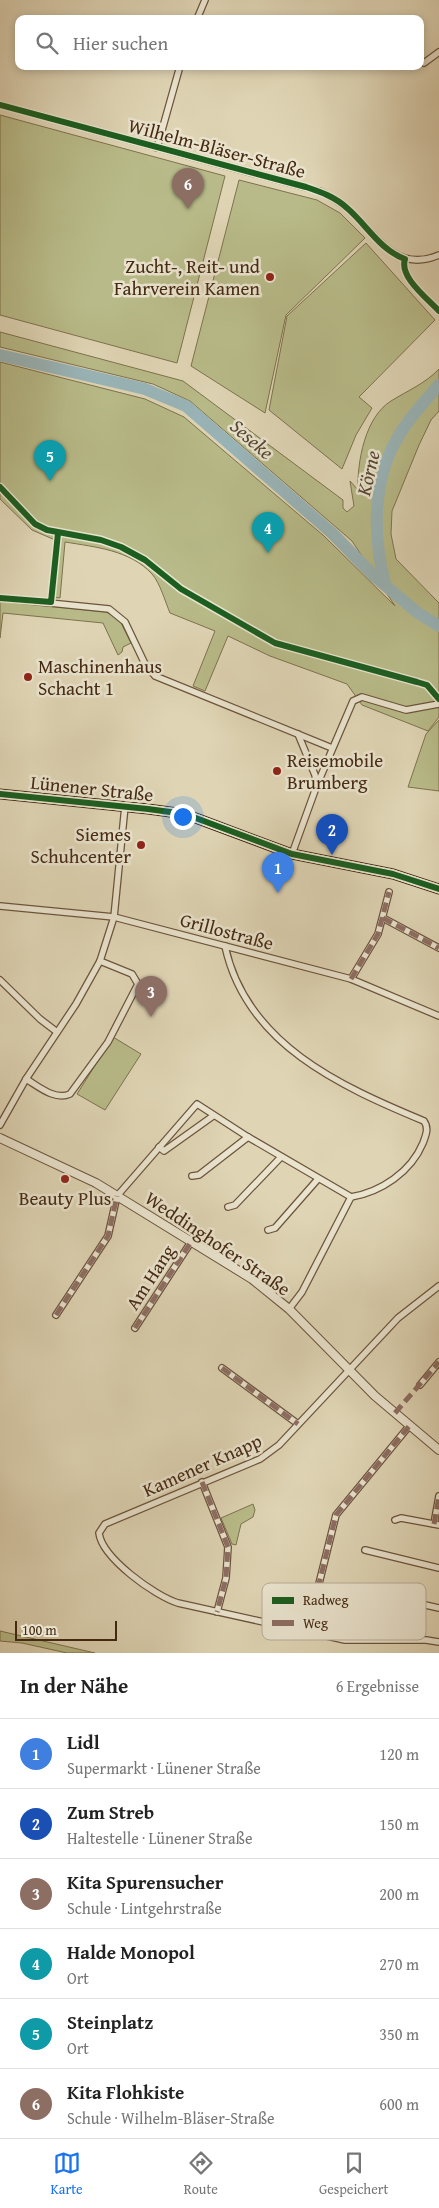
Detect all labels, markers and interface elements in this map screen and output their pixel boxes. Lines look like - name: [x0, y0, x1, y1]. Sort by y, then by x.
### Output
- search box: [15, 15, 424, 70]
- icon: search: [33, 29, 61, 57]
- text: Hier suchen: [73, 29, 168, 57]
- street label: Wilhelm-Bläser-Straße: [125, 111, 309, 185]
- pin: 6: [172, 168, 204, 209]
- place label: Zucht-, Reit- und Fahrverein Kamen: [114, 252, 261, 302]
- marker: Zucht-, Reit- und Fahrverein Kamen: [264, 271, 276, 283]
- water label: Seseke: [224, 411, 280, 466]
- pin: 5: [34, 440, 66, 481]
- water label: Körne: [348, 448, 387, 499]
- pin: 4: [252, 512, 284, 553]
- place label: Maschinenhaus Schacht 1: [38, 652, 162, 702]
- marker: Maschinenhaus Schacht 1: [22, 671, 34, 683]
- place label: Reisemobile Brumberg: [287, 746, 383, 796]
- marker: Reisemobile Brumberg: [271, 765, 283, 777]
- street label: Lünener Straße: [29, 768, 155, 808]
- your location: [170, 804, 196, 830]
- pin: 2: [316, 814, 348, 855]
- place label: Siemes Schuhcenter: [31, 820, 131, 870]
- marker: Siemes Schuhcenter: [135, 839, 147, 851]
- pin: 1: [262, 852, 294, 893]
- street label: Grillostraße: [177, 905, 277, 957]
- pin: 3: [135, 976, 167, 1017]
- marker: Beauty Plus: [59, 1173, 71, 1185]
- place label: Beauty Plus: [19, 1184, 111, 1212]
- street label: Weddinghofer Straße: [140, 1184, 296, 1302]
- street label: Am Hang: [118, 1238, 182, 1315]
- street label: Kamener Knapp: [138, 1426, 266, 1504]
- legend: [262, 1583, 426, 1640]
- text: Radweg: [303, 1590, 348, 1610]
- text: Weg: [303, 1613, 328, 1633]
- scale bar: [15, 1618, 118, 1641]
- text: 100 m: [22, 1620, 57, 1640]
- text: In der Nähe: [20, 1670, 128, 1701]
- text: 6 Ergebnisse: [336, 1674, 419, 1698]
- text: Lidl: [67, 1728, 100, 1756]
- text: 1: [32, 1742, 40, 1766]
- text: 120 m: [379, 1742, 419, 1766]
- text: Supermarkt · Lünener Straße: [67, 1756, 261, 1780]
- text: Zum Streb: [67, 1798, 154, 1826]
- text: 2: [32, 1812, 40, 1836]
- text: 150 m: [379, 1812, 419, 1836]
- text: Haltestelle · Lünener Straße: [67, 1826, 252, 1850]
- text: Kita Spurensucher: [67, 1868, 224, 1896]
- text: 3: [32, 1882, 40, 1906]
- text: 200 m: [379, 1882, 419, 1906]
- text: Schule · Lintgehrstraße: [67, 1896, 222, 1920]
- text: Halde Monopol: [67, 1938, 195, 1966]
- text: 4: [32, 1952, 40, 1976]
- text: 270 m: [379, 1952, 419, 1976]
- text: Ort: [67, 1966, 89, 1990]
- text: Steinplatz: [67, 2008, 153, 2036]
- text: 5: [32, 2022, 40, 2046]
- text: 350 m: [379, 2022, 419, 2046]
- text: Ort: [67, 2036, 89, 2060]
- text: Kita Flohkiste: [67, 2078, 184, 2106]
- text: 6: [32, 2092, 40, 2116]
- text: 600 m: [379, 2092, 419, 2116]
- text: Schule · Wilhelm-Bläser-Straße: [67, 2106, 275, 2130]
- tab: Karte: [50, 2149, 83, 2199]
- tab: Route: [184, 2149, 218, 2199]
- tab: Gespeichert: [319, 2149, 388, 2199]

